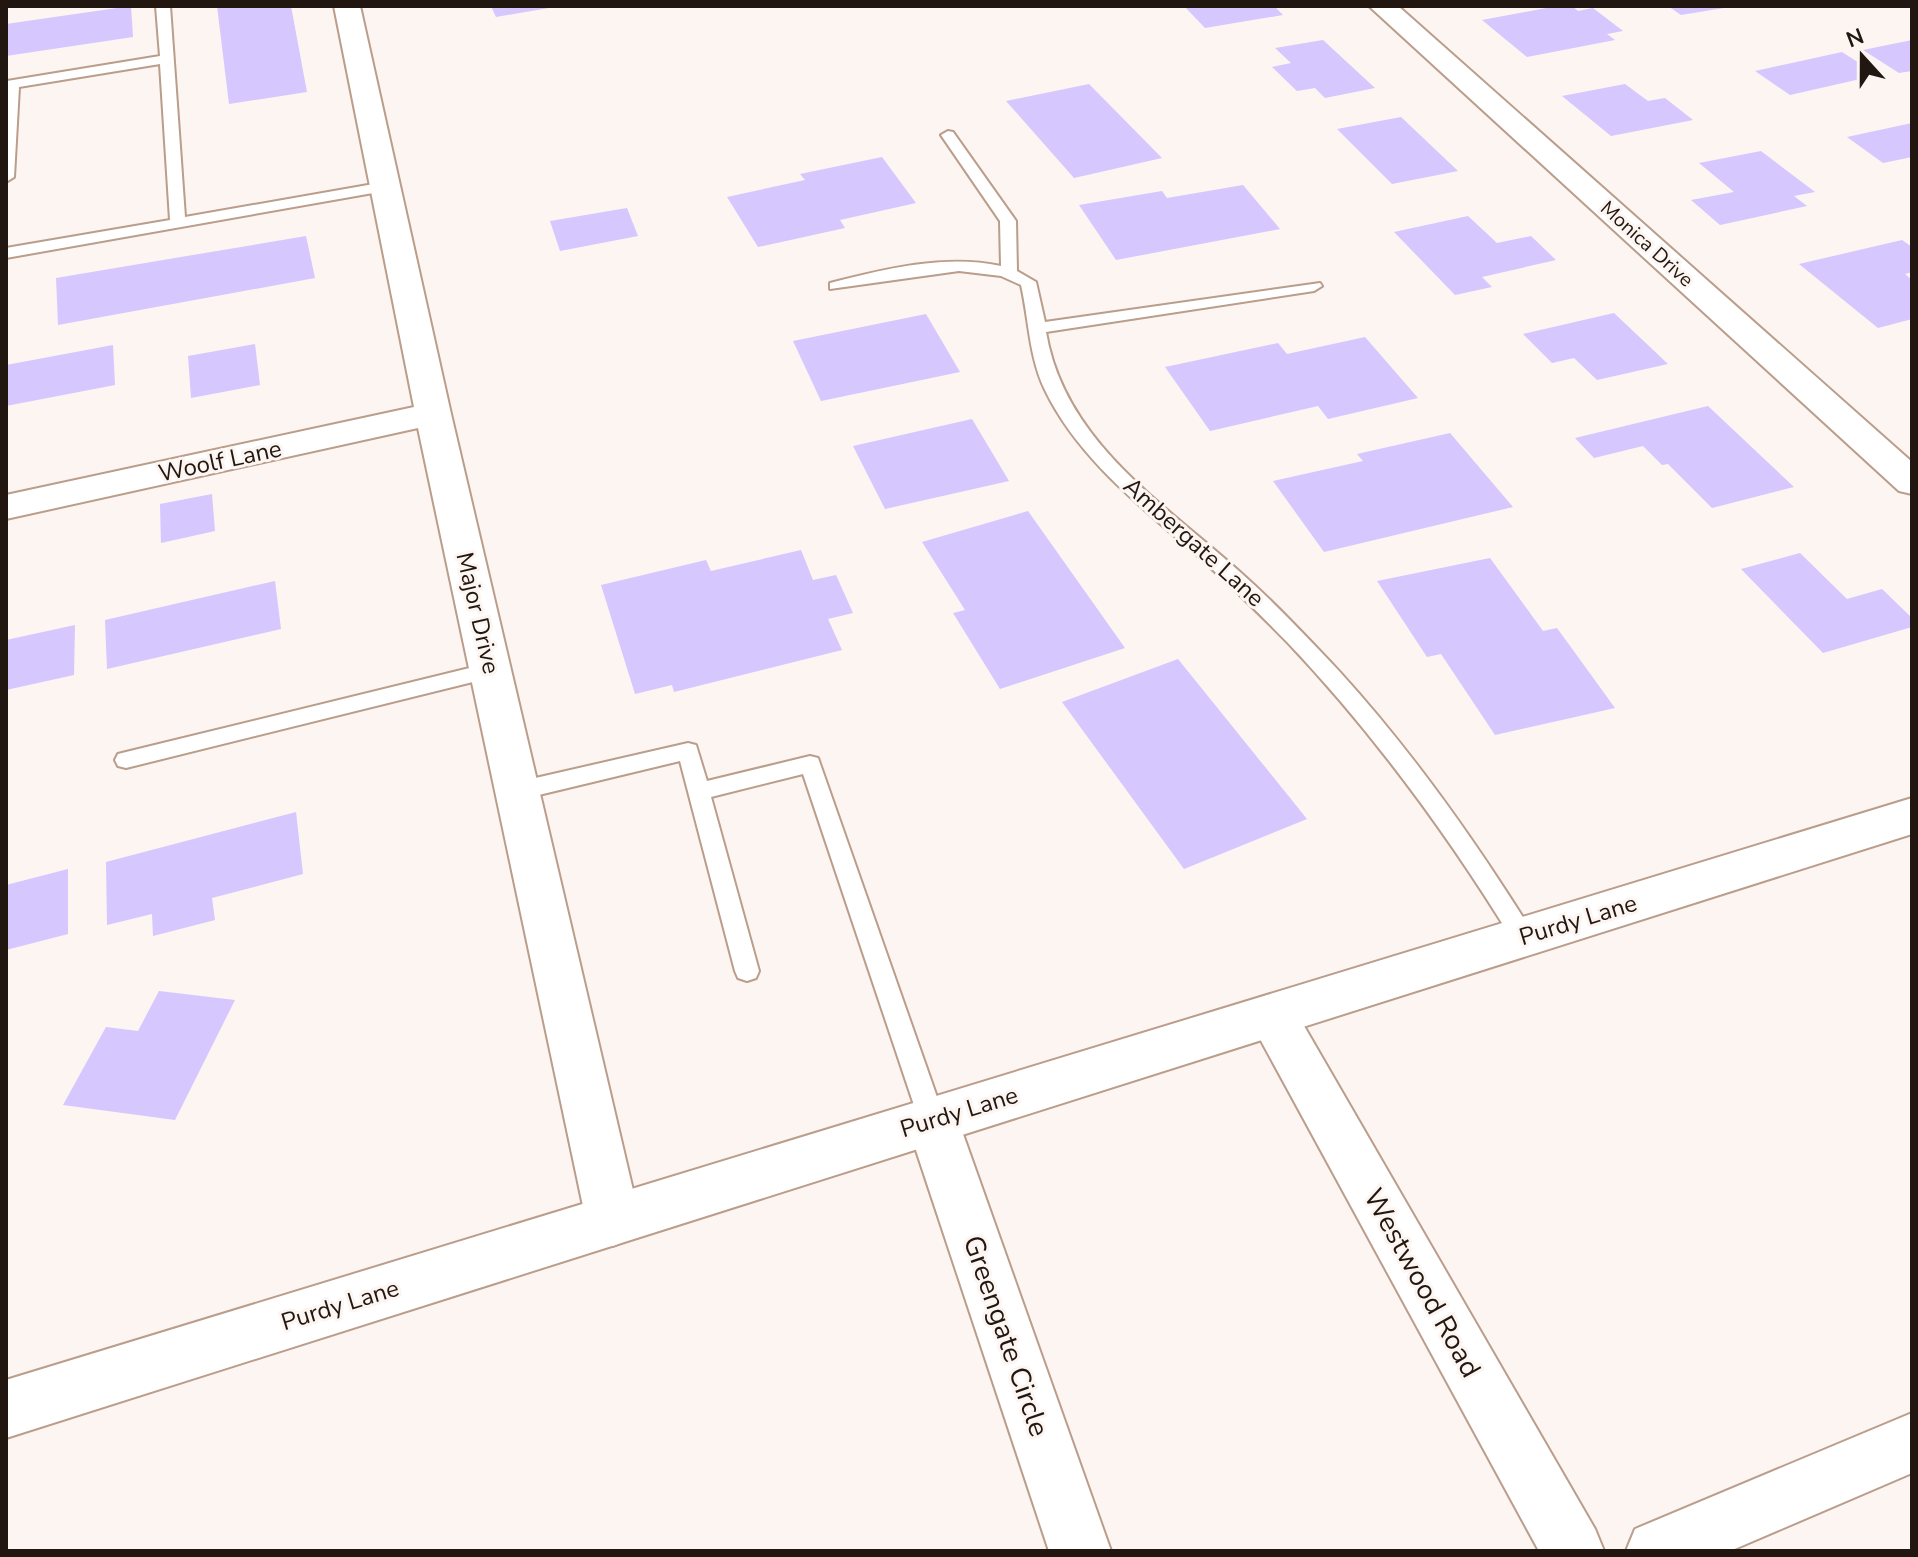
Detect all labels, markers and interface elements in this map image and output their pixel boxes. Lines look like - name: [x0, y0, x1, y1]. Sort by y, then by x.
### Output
- north arrow: [1822, 16, 1902, 96]
- text: N: [1842, 21, 1868, 55]
- street label: Monica Drive: [1595, 195, 1699, 293]
- street label: Woolf Lane: [156, 432, 284, 490]
- street label: Ambergate Lane: [1117, 470, 1271, 614]
- street label: Major Drive: [448, 549, 508, 677]
- street label: Purdy Lane: [1515, 887, 1641, 953]
- street label: Purdy Lane: [896, 1079, 1022, 1145]
- street label: Westwood Road: [1354, 1182, 1490, 1384]
- street label: Greengate Circle: [954, 1231, 1058, 1441]
- street label: Purdy Lane: [277, 1272, 403, 1338]

